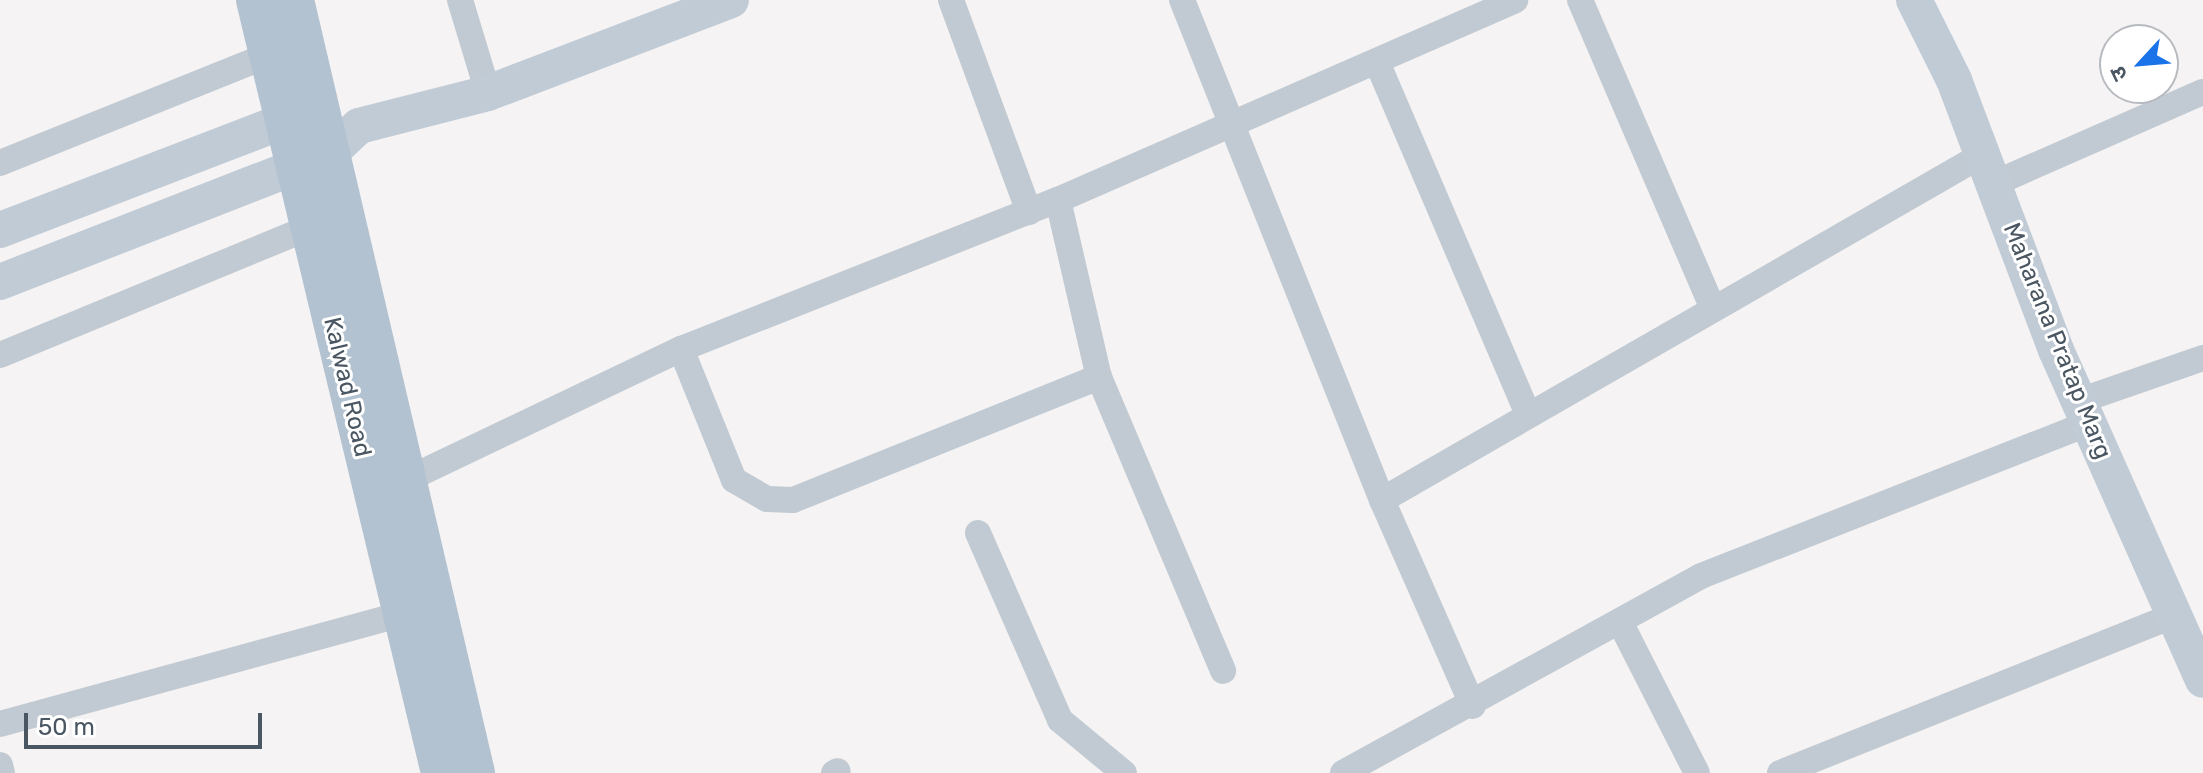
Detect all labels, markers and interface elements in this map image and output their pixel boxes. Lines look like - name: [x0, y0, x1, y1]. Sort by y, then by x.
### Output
- north arrow: [2099, 24, 2179, 104]
- text: उ: [2104, 62, 2134, 86]
- street label: Maharana Pratap Marg: [1996, 219, 2118, 463]
- street label: Kalwad Road: [317, 314, 377, 460]
- scale bar: [28, 697, 266, 747]
- text: 50 m: [38, 713, 95, 741]

